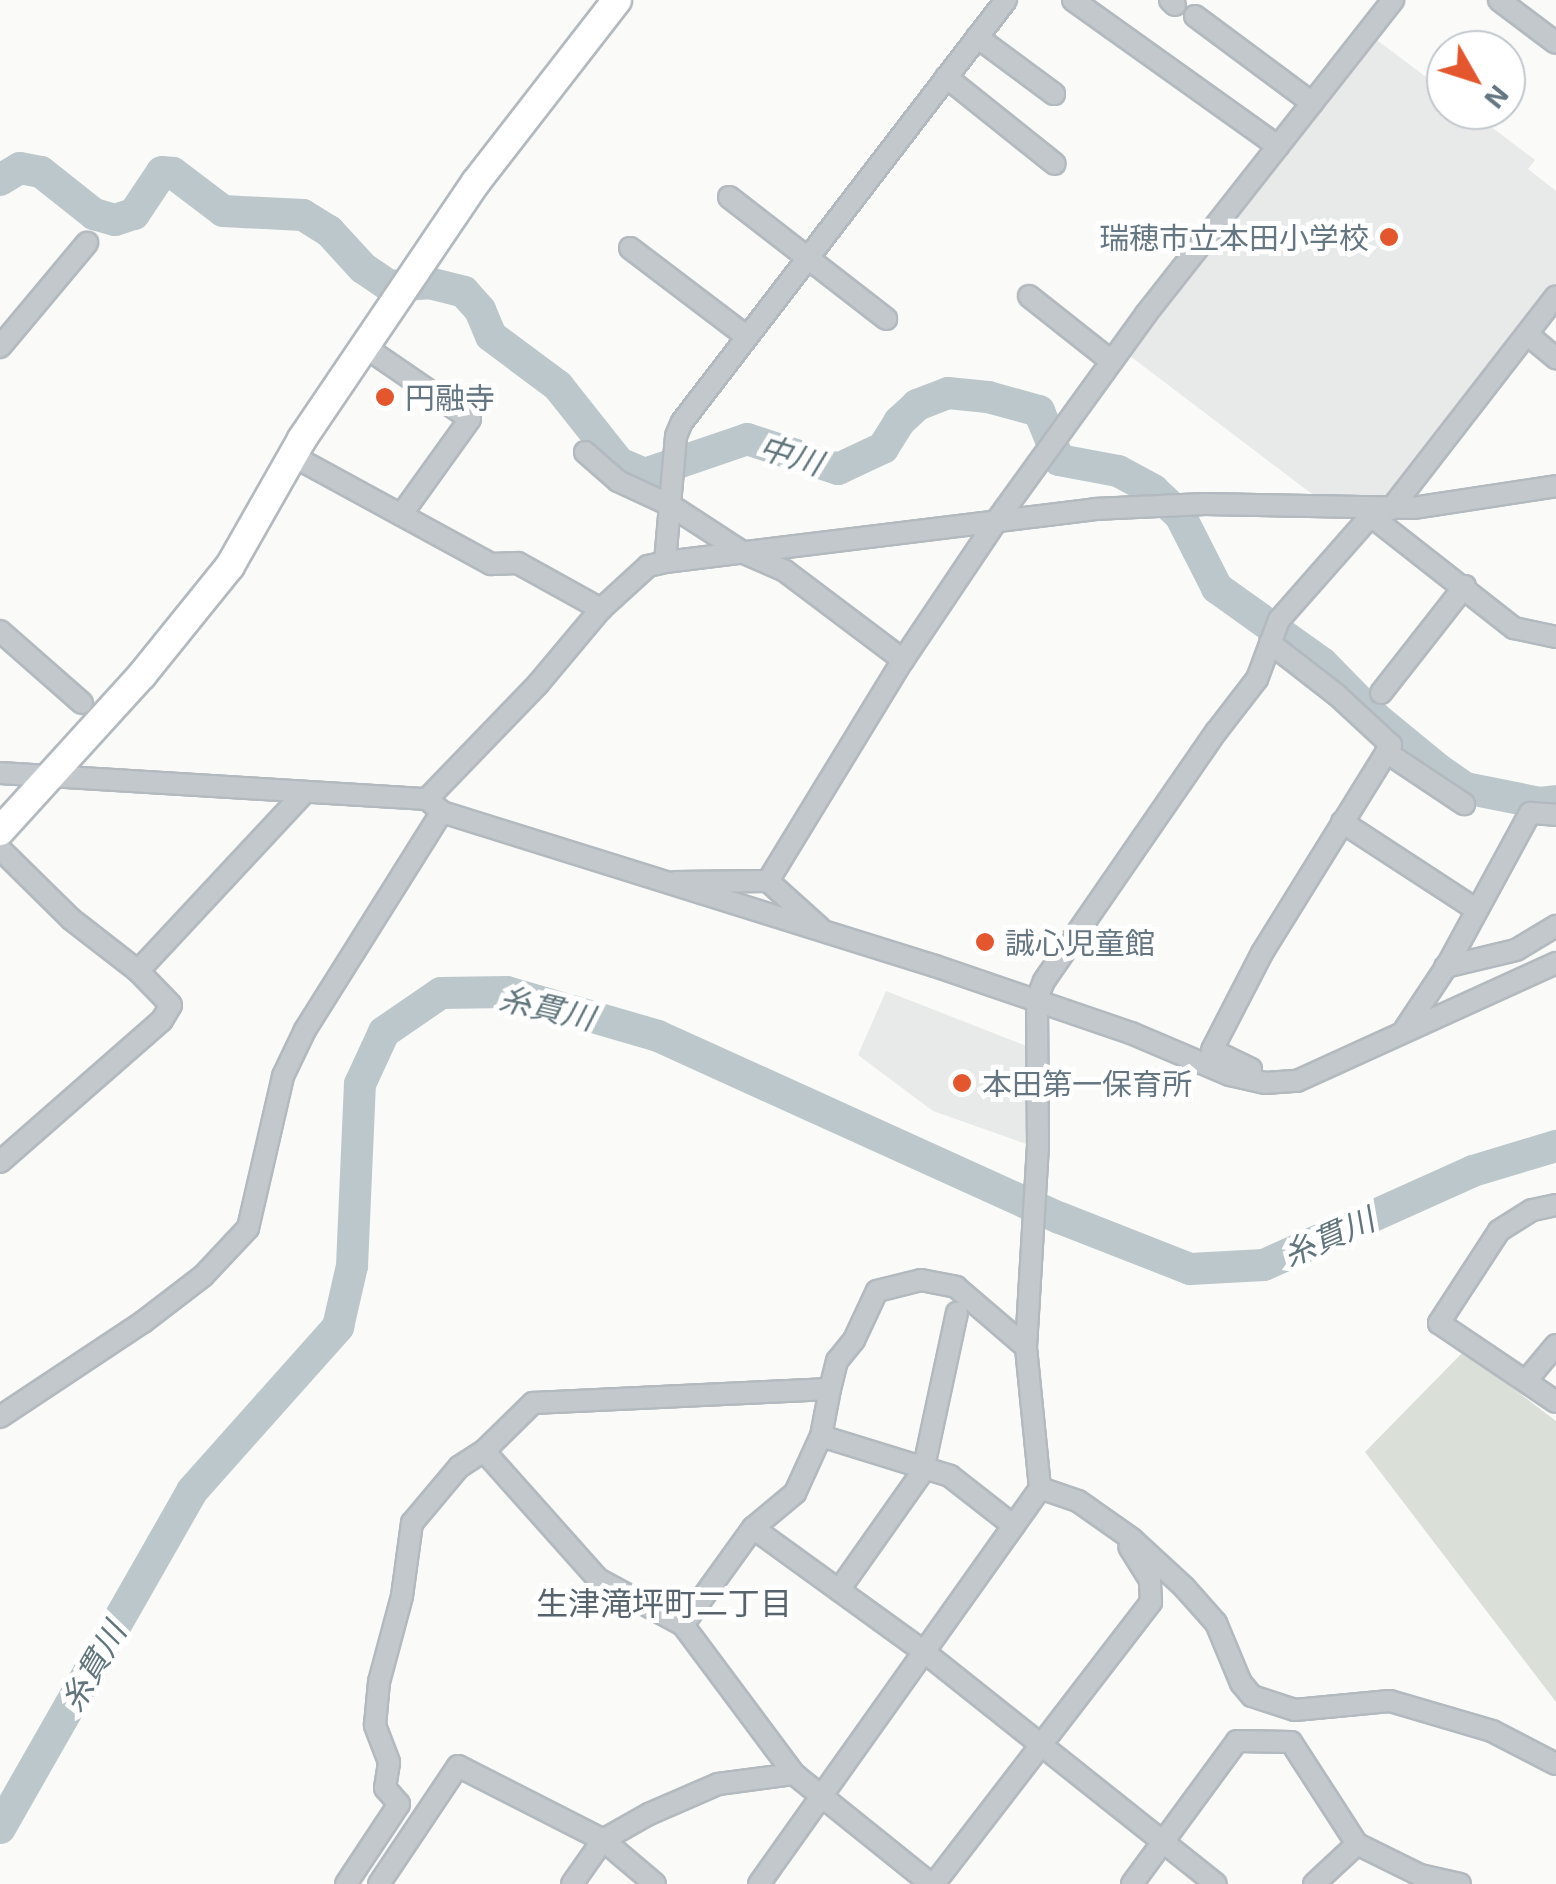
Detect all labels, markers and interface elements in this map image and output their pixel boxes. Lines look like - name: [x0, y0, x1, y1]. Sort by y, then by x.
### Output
- north arrow: [1426, 30, 1526, 130]
- text: N: [1478, 79, 1517, 116]
- place label: 瑞穂市立本田小学校: [1099, 219, 1369, 255]
- marker: 瑞穂市立本田小学校: [1378, 226, 1400, 248]
- place label: 円融寺: [405, 379, 495, 415]
- marker: 円融寺: [374, 386, 396, 408]
- water label: 中川: [755, 426, 827, 482]
- place label: 誠心児童館: [1005, 924, 1155, 960]
- marker: 誠心児童館: [974, 931, 996, 953]
- water label: 糸貫川: [496, 977, 598, 1037]
- place label: 本田第一保育所: [982, 1065, 1192, 1101]
- marker: 本田第一保育所: [951, 1072, 973, 1094]
- water label: 糸貫川: [1276, 1199, 1380, 1273]
- district label: 生津滝坪町二丁目: [536, 1583, 792, 1621]
- water label: 糸貫川: [51, 1615, 133, 1717]

